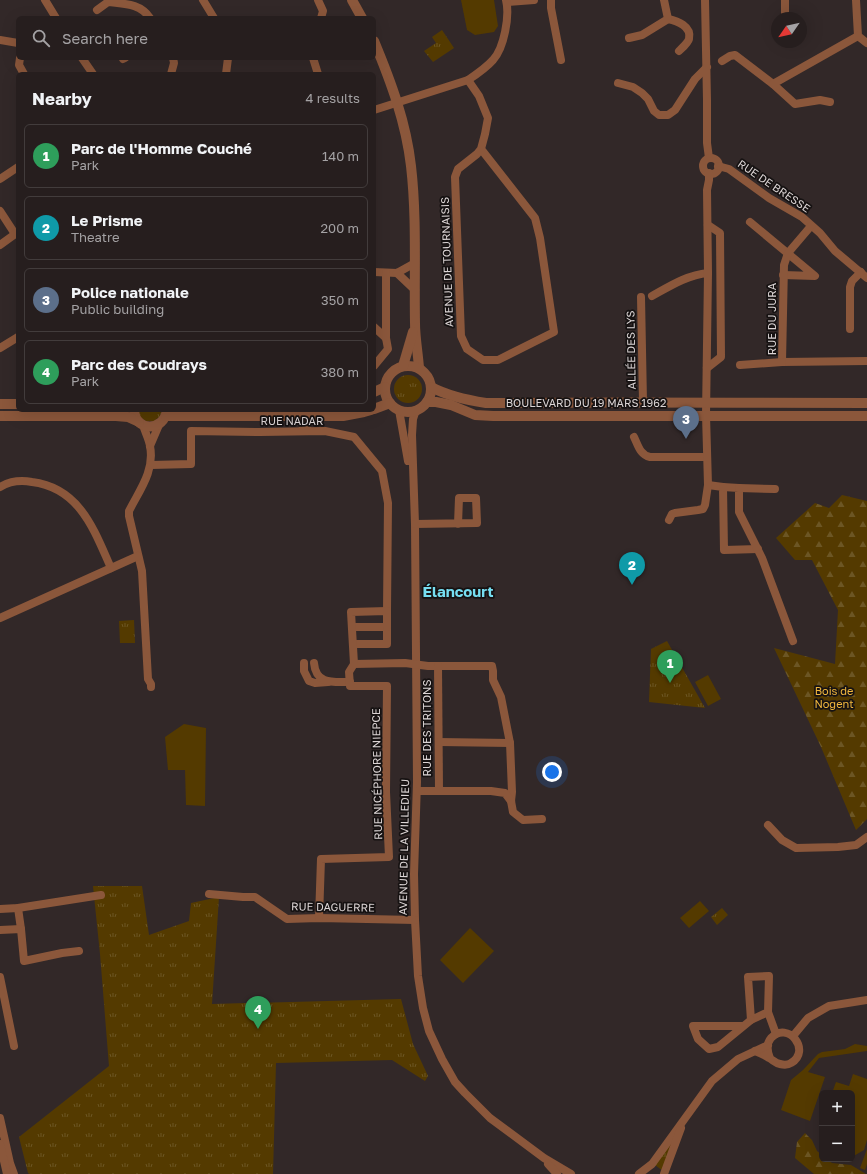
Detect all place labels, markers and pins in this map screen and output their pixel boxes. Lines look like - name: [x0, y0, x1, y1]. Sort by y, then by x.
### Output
- pin: 3: [673, 406, 699, 439]
- pin: 2: [619, 552, 645, 585]
- pin: 1: [657, 650, 683, 683]
- pin: 4: [245, 996, 271, 1029]

